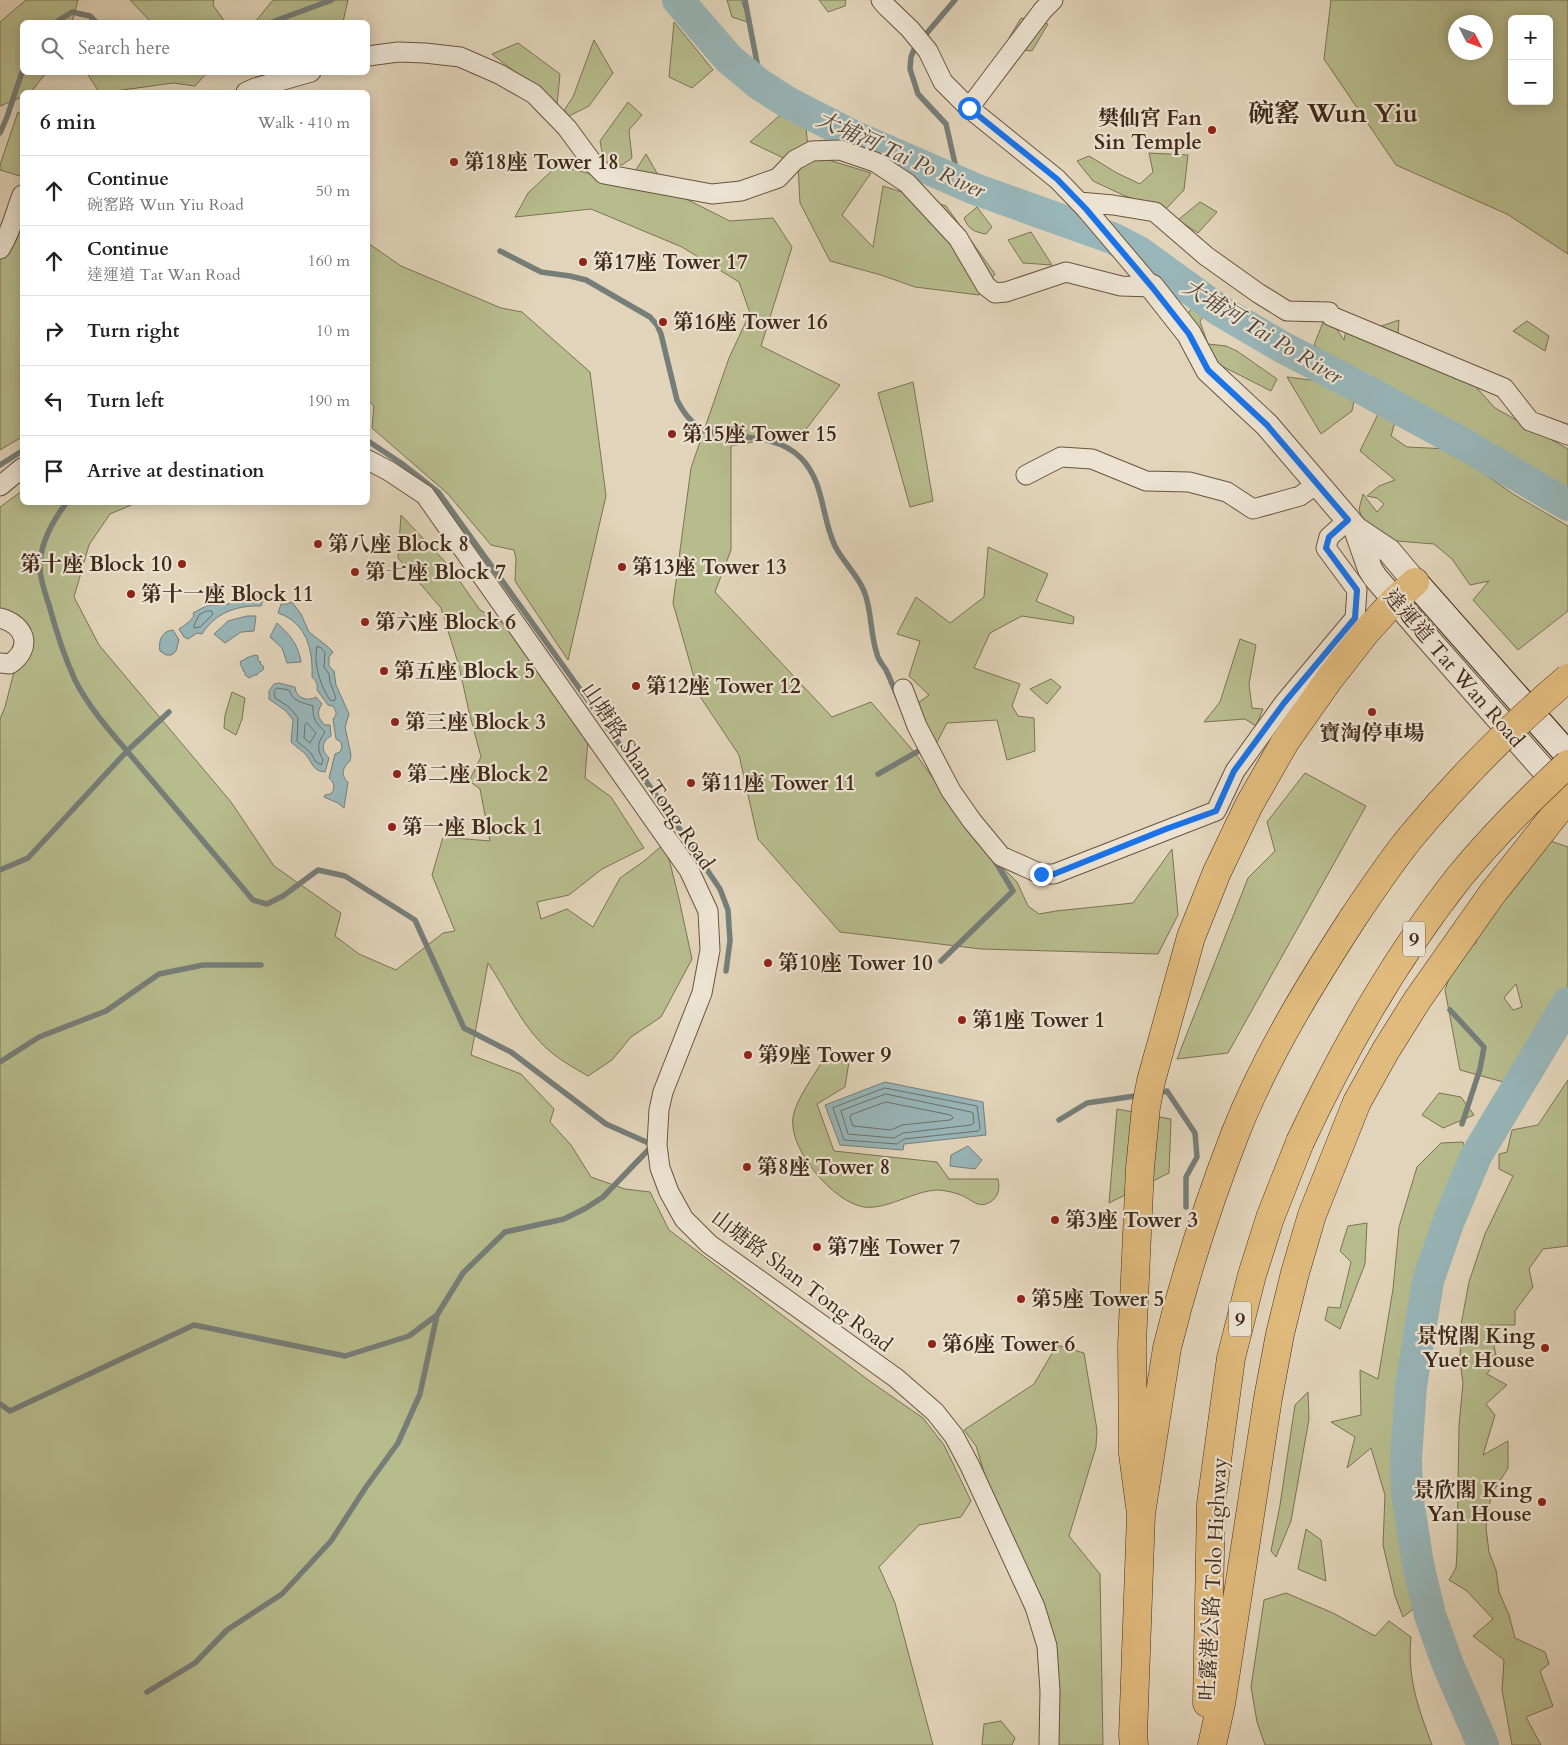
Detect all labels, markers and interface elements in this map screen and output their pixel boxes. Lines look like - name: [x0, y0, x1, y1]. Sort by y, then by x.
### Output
- north arrow: [1448, 15, 1493, 60]
- map controls: [1508, 15, 1553, 105]
- button: +: [1508, 15, 1553, 60]
- search box: [20, 20, 370, 75]
- icon: search: [38, 34, 66, 62]
- text: Search here: [78, 35, 170, 61]
- button: −: [1508, 60, 1553, 105]
- district label: 碗窰 Wun Yiu: [1248, 96, 1418, 131]
- route start: [958, 97, 981, 120]
- water label: 大埔河 Tai Po River: [811, 104, 990, 206]
- place label: 樊仙宮 Fan Sin Temple: [1094, 104, 1202, 157]
- text: 6 min: [40, 108, 96, 137]
- text: Walk · 410 m: [258, 112, 350, 134]
- marker: 樊仙宮 Fan Sin Temple: [1206, 124, 1218, 136]
- place label: 第18座 Tower 18: [464, 148, 619, 177]
- marker: 第18座 Tower 18: [448, 156, 460, 168]
- text: Continue: [87, 166, 169, 192]
- icon: ahead: [40, 177, 68, 205]
- text: 50 m: [316, 180, 350, 202]
- text: 碗窰路 Wun Yiu Road: [87, 194, 244, 216]
- text: Continue: [87, 236, 169, 262]
- icon: ahead: [40, 247, 68, 275]
- place label: 第17座 Tower 17: [593, 248, 748, 277]
- text: 160 m: [308, 250, 350, 272]
- marker: 第17座 Tower 17: [577, 256, 589, 268]
- text: 達運道 Tat Wan Road: [87, 264, 240, 286]
- water label: 大埔河 Tai Po River: [1177, 272, 1349, 392]
- place label: 第16座 Tower 16: [673, 308, 828, 337]
- marker: 第16座 Tower 16: [657, 316, 669, 328]
- icon: right: [40, 317, 68, 345]
- text: Turn right: [87, 318, 179, 344]
- text: 10 m: [316, 320, 350, 342]
- icon: left: [40, 387, 68, 415]
- text: Turn left: [87, 388, 164, 414]
- text: 190 m: [308, 390, 350, 412]
- place label: 第15座 Tower 15: [682, 420, 837, 449]
- marker: 第15座 Tower 15: [666, 428, 678, 440]
- icon: arrive: [40, 457, 68, 485]
- text: Arrive at destination: [87, 458, 264, 484]
- place label: 第八座 Block 8: [328, 530, 469, 559]
- marker: 第八座 Block 8: [312, 538, 324, 550]
- place label: 第十座 Block 10: [20, 550, 172, 579]
- place label: 第13座 Tower 13: [632, 553, 787, 582]
- marker: 第十座 Block 10: [176, 558, 188, 570]
- place label: 第七座 Block 7: [365, 558, 506, 587]
- marker: 第13座 Tower 13: [616, 561, 628, 573]
- marker: 第七座 Block 7: [349, 566, 361, 578]
- place label: 第十一座 Block 11: [141, 580, 314, 609]
- street label: 達運道 Tat Wan Road: [1377, 583, 1531, 754]
- marker: 第十一座 Block 11: [125, 588, 137, 600]
- place label: 第六座 Block 6: [375, 608, 516, 637]
- marker: 第六座 Block 6: [359, 616, 371, 628]
- place label: 第五座 Block 5: [394, 657, 535, 686]
- marker: 第五座 Block 5: [378, 665, 390, 677]
- place label: 第12座 Tower 12: [646, 672, 801, 701]
- street label: 山塘路 Shan Tong Road: [574, 677, 721, 875]
- marker: 第12座 Tower 12: [630, 680, 642, 692]
- marker: 寶淘停車場: [1366, 706, 1378, 718]
- place label: 第三座 Block 3: [405, 708, 546, 737]
- marker: 第三座 Block 3: [389, 716, 401, 728]
- place label: 寶淘停車場: [1320, 719, 1425, 748]
- place label: 第二座 Block 2: [407, 760, 548, 789]
- marker: 第二座 Block 2: [391, 768, 403, 780]
- place label: 第11座 Tower 11: [701, 769, 856, 798]
- marker: 第11座 Tower 11: [685, 777, 697, 789]
- place label: 第一座 Block 1: [402, 813, 543, 842]
- marker: 第一座 Block 1: [386, 821, 398, 833]
- route end: [1030, 863, 1053, 886]
- road number: 9: [1403, 922, 1425, 956]
- place label: 第10座 Tower 10: [778, 949, 933, 978]
- marker: 第10座 Tower 10: [762, 957, 774, 969]
- place label: 第1座 Tower 1: [972, 1006, 1105, 1035]
- marker: 第1座 Tower 1: [956, 1014, 968, 1026]
- place label: 第9座 Tower 9: [758, 1041, 891, 1070]
- marker: 第9座 Tower 9: [742, 1049, 754, 1061]
- place label: 第8座 Tower 8: [757, 1153, 890, 1182]
- marker: 第8座 Tower 8: [741, 1161, 753, 1173]
- street label: 山塘路 Shan Tong Road: [705, 1204, 898, 1359]
- place label: 第3座 Tower 3: [1065, 1206, 1198, 1235]
- marker: 第3座 Tower 3: [1049, 1214, 1061, 1226]
- place label: 第7座 Tower 7: [827, 1233, 960, 1262]
- marker: 第7座 Tower 7: [811, 1241, 823, 1253]
- place label: 第5座 Tower 5: [1031, 1285, 1164, 1314]
- marker: 第5座 Tower 5: [1015, 1293, 1027, 1305]
- road number: 9: [1229, 1302, 1251, 1336]
- place label: 景悅閣 King Yuet House: [1417, 1322, 1535, 1375]
- place label: 第6座 Tower 6: [942, 1330, 1075, 1359]
- marker: 第6座 Tower 6: [926, 1338, 938, 1350]
- marker: 景悅閣 King Yuet House: [1539, 1342, 1551, 1354]
- street label: 吐露港公路 Tolo Highway: [1193, 1457, 1234, 1701]
- place label: 景欣閣 King Yan House: [1414, 1476, 1532, 1529]
- marker: 景欣閣 King Yan House: [1536, 1496, 1548, 1508]

